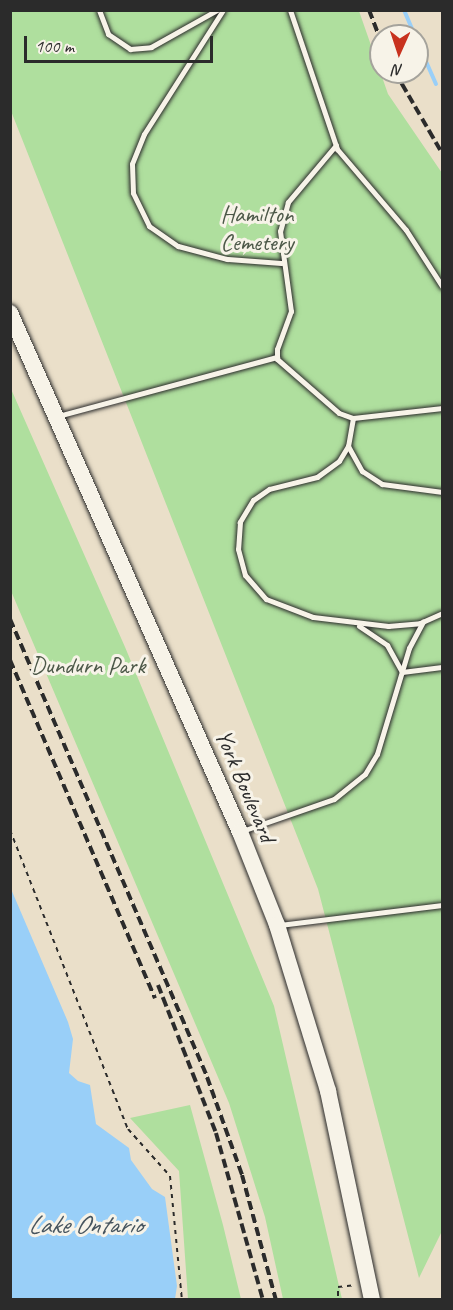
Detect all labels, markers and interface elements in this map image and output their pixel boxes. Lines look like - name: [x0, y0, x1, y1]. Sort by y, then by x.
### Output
- scale bar: [27, 24, 216, 62]
- north arrow: [369, 24, 429, 84]
- text: 100 m: [35, 35, 74, 57]
- text: N: [393, 60, 404, 80]
- park label: Hamilton Cemetery: [220, 201, 294, 257]
- park label: Dundurn Park: [30, 652, 146, 680]
- street label: York Boulevard: [208, 725, 282, 847]
- water label: Lake Ontario: [28, 1209, 142, 1241]

